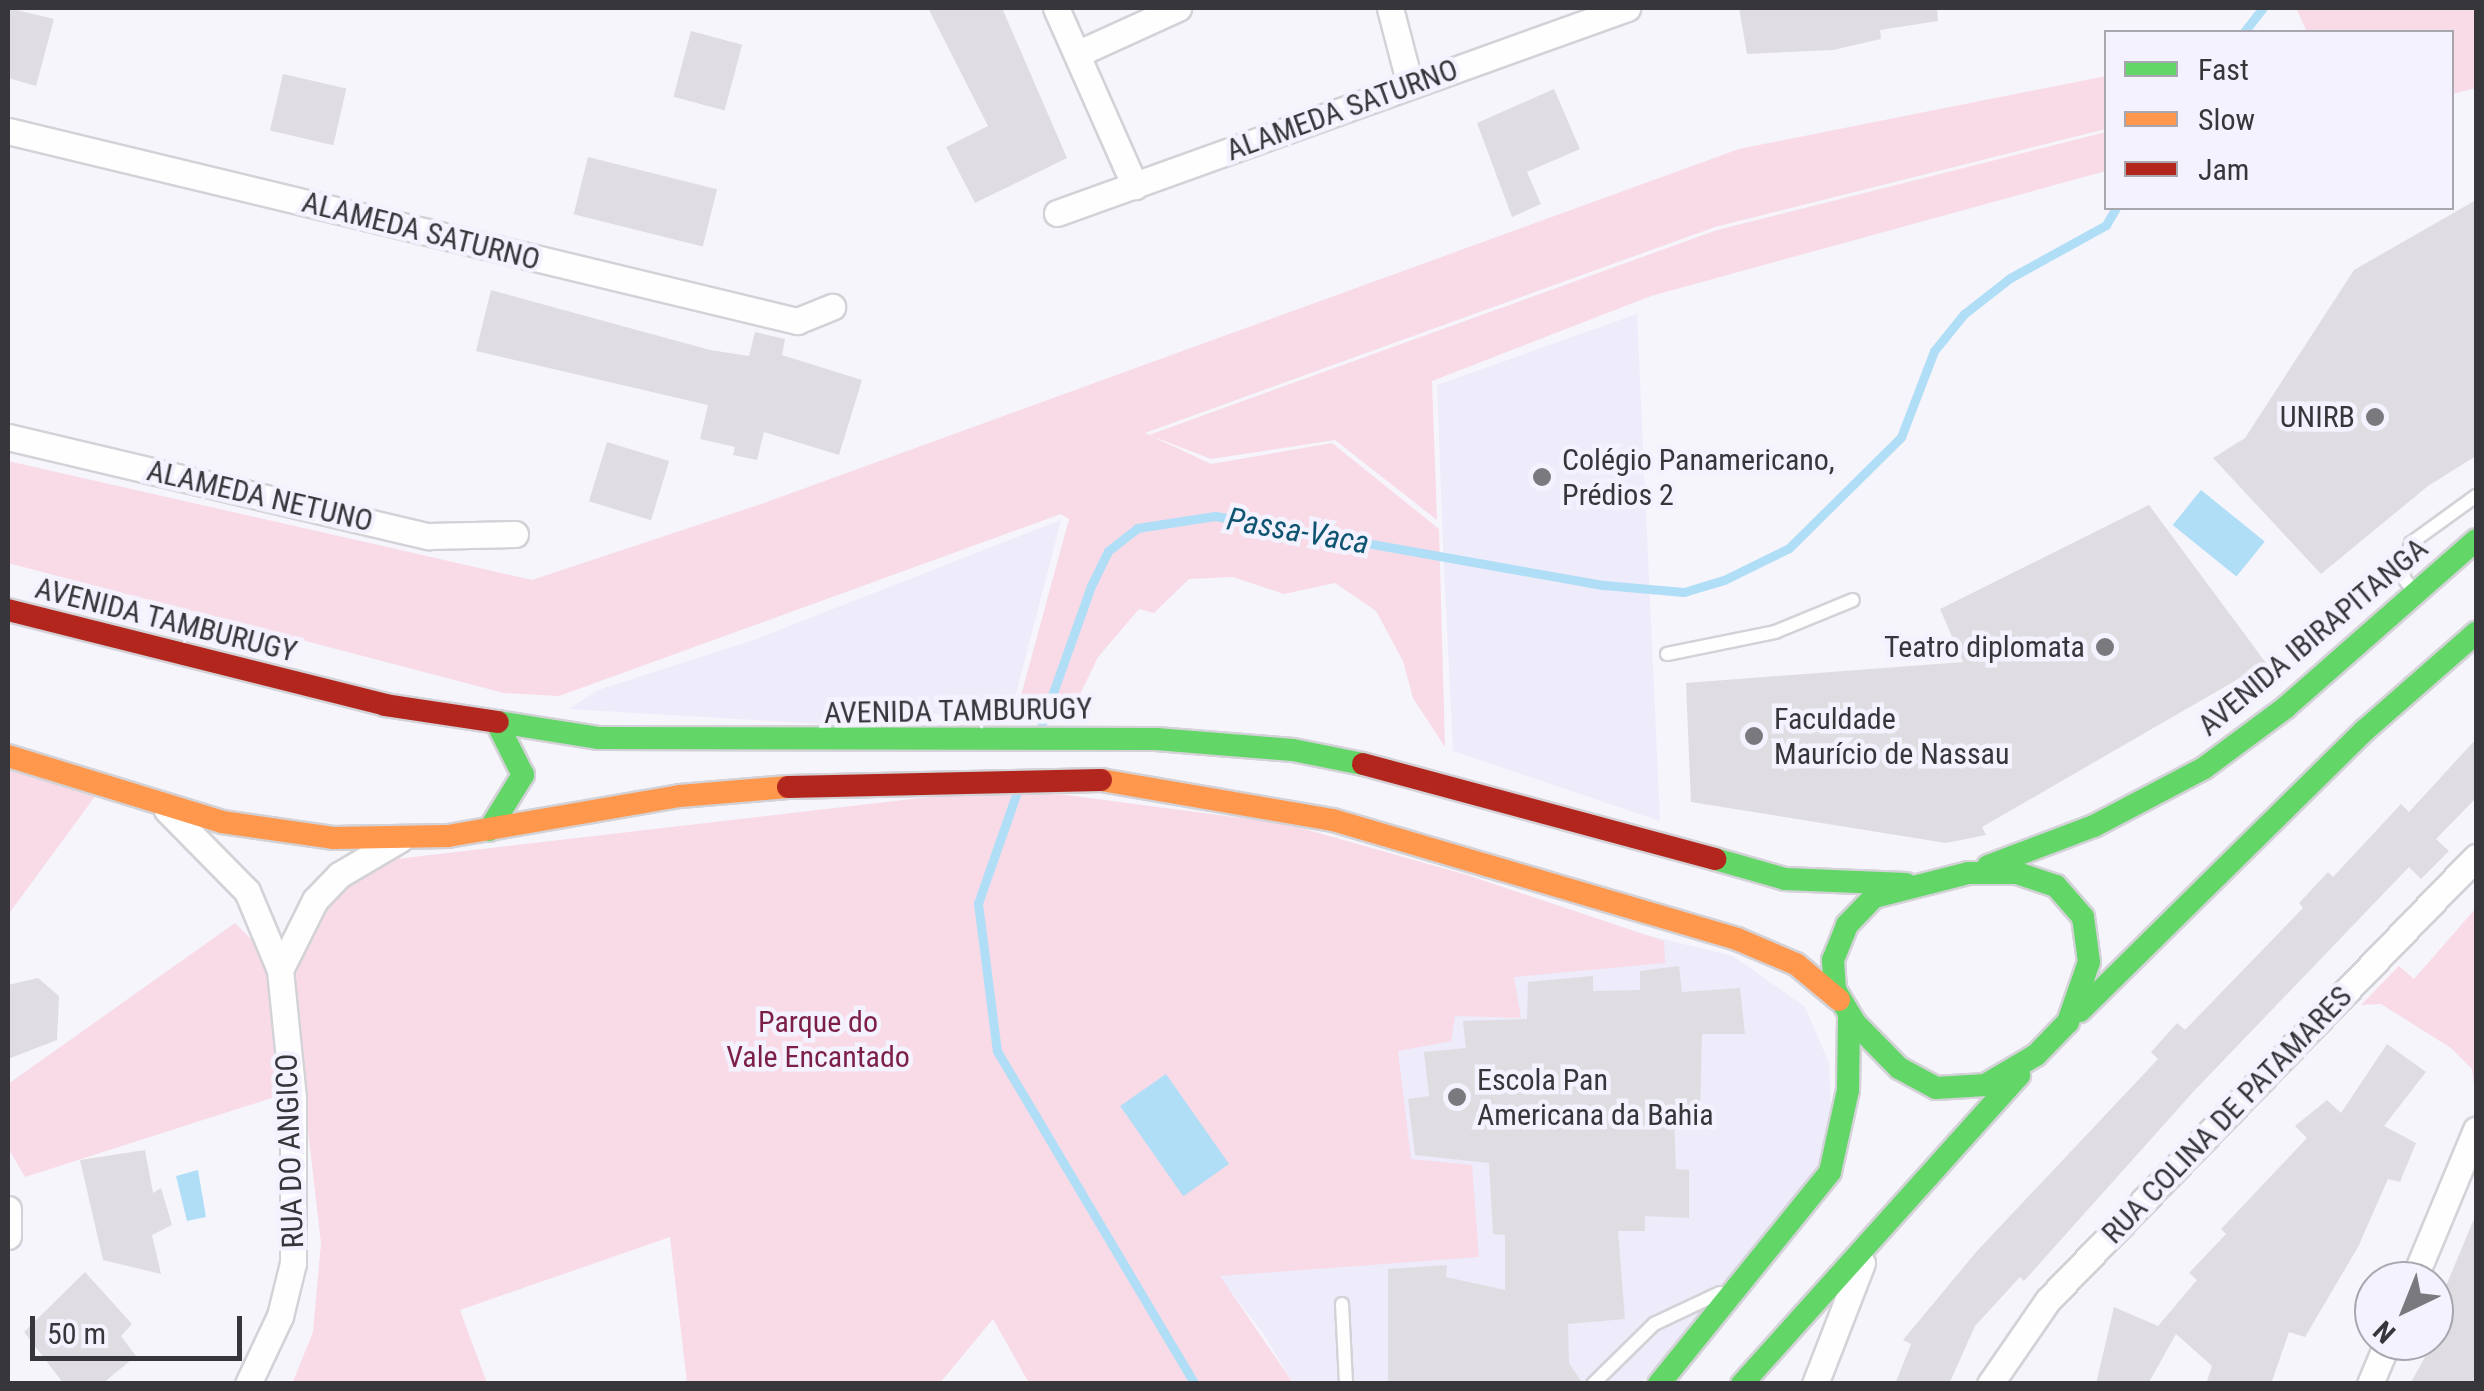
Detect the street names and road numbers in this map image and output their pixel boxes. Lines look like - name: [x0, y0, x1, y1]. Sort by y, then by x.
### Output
- street label: ALAMEDA SATURNO: [1221, 51, 1463, 169]
- street label: ALAMEDA SATURNO: [298, 184, 544, 278]
- street label: ALAMEDA NETUNO: [144, 453, 376, 539]
- street label: AVENIDA IBIRAPITANGA: [2191, 530, 2435, 744]
- street label: AVENIDA TAMBURUGY: [31, 570, 301, 670]
- street label: AVENIDA TAMBURUGY: [823, 691, 1093, 731]
- street label: RUA COLINA DE PATAMARES: [2095, 979, 2359, 1251]
- street label: RUA DO ANGICO: [269, 1053, 311, 1249]

